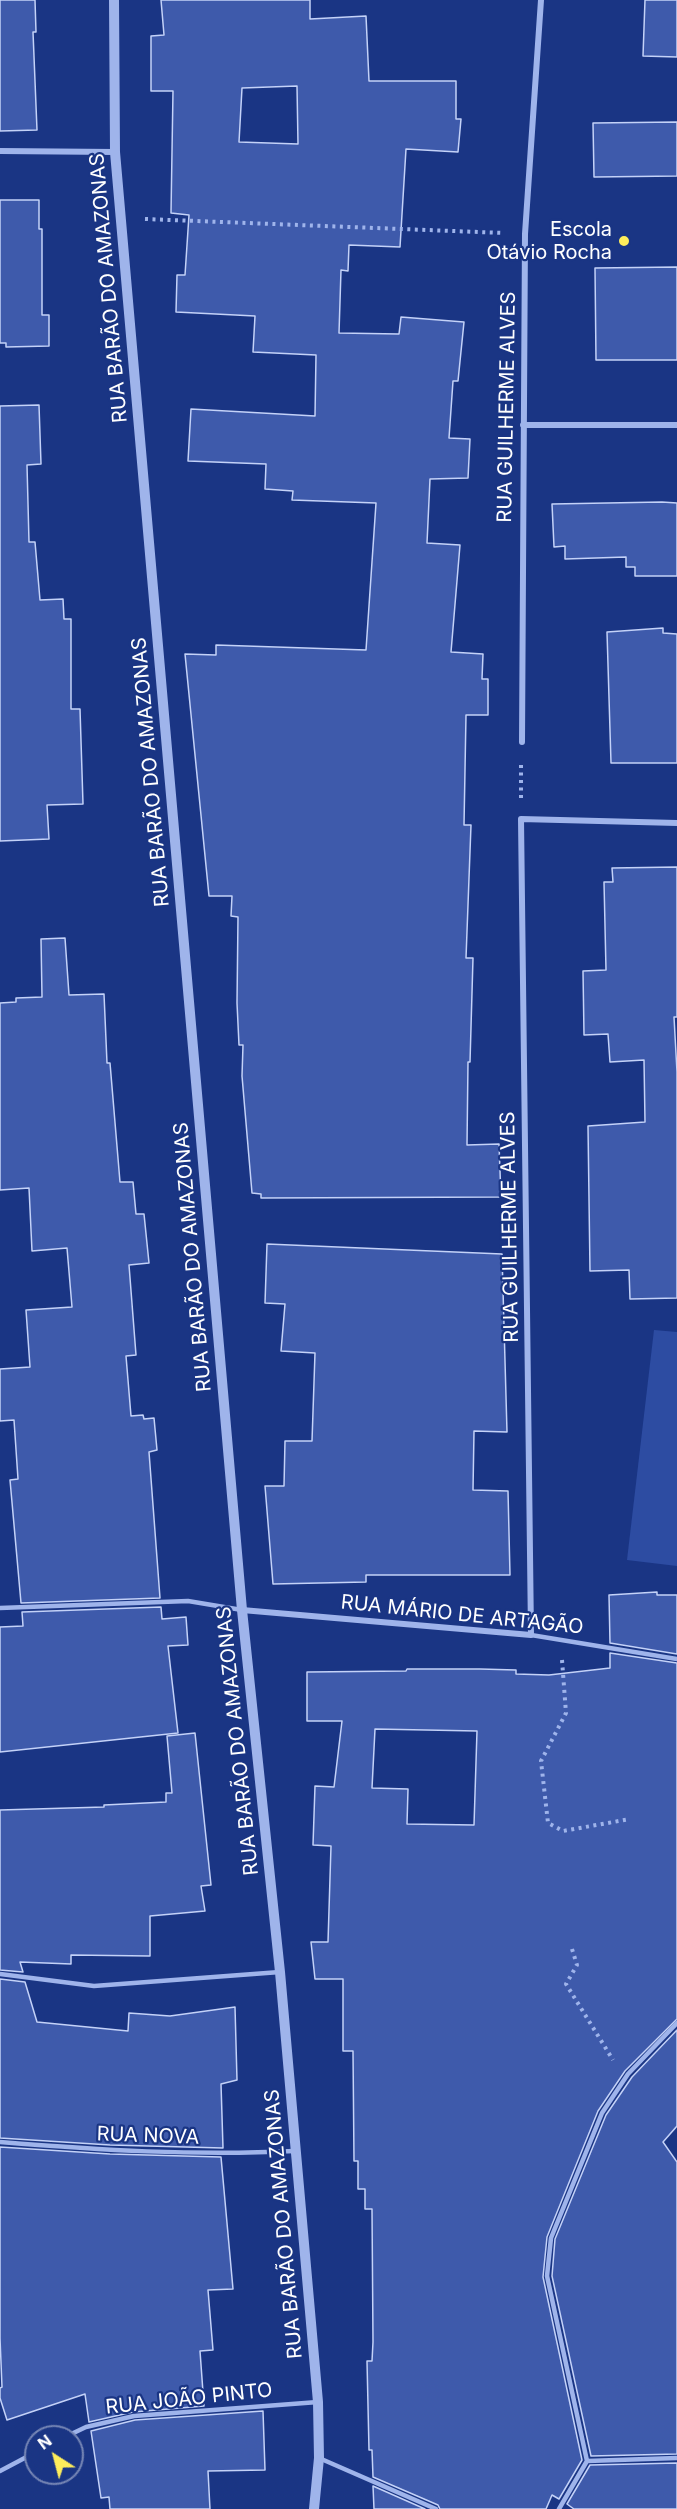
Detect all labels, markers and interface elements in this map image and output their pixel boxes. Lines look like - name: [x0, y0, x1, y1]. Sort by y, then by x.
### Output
- street label: RUA BARÃO DO AMAZONAS: [85, 152, 133, 424]
- place label: Escola Otávio Rocha: [486, 218, 612, 265]
- marker: Escola Otávio Rocha: [617, 234, 631, 248]
- street label: RUA GUILHERME ALVES: [493, 291, 521, 523]
- street label: RUA BARÃO DO AMAZONAS: [127, 636, 175, 908]
- street label: RUA GUILHERME ALVES: [496, 1111, 524, 1343]
- street label: RUA BARÃO DO AMAZONAS: [169, 1121, 217, 1393]
- street label: RUA MÁRIO DE ARTAGÃO: [340, 1590, 584, 1640]
- street label: RUA BARÃO DO AMAZONAS: [212, 1605, 264, 1877]
- street label: RUA BARÃO DO AMAZONAS: [260, 2088, 308, 2360]
- street label: RUA NOVA: [96, 2122, 200, 2150]
- street label: RUA JOÃO PINTO: [104, 2378, 274, 2420]
- north arrow: [24, 2425, 84, 2485]
- text: N: [34, 2430, 55, 2454]

